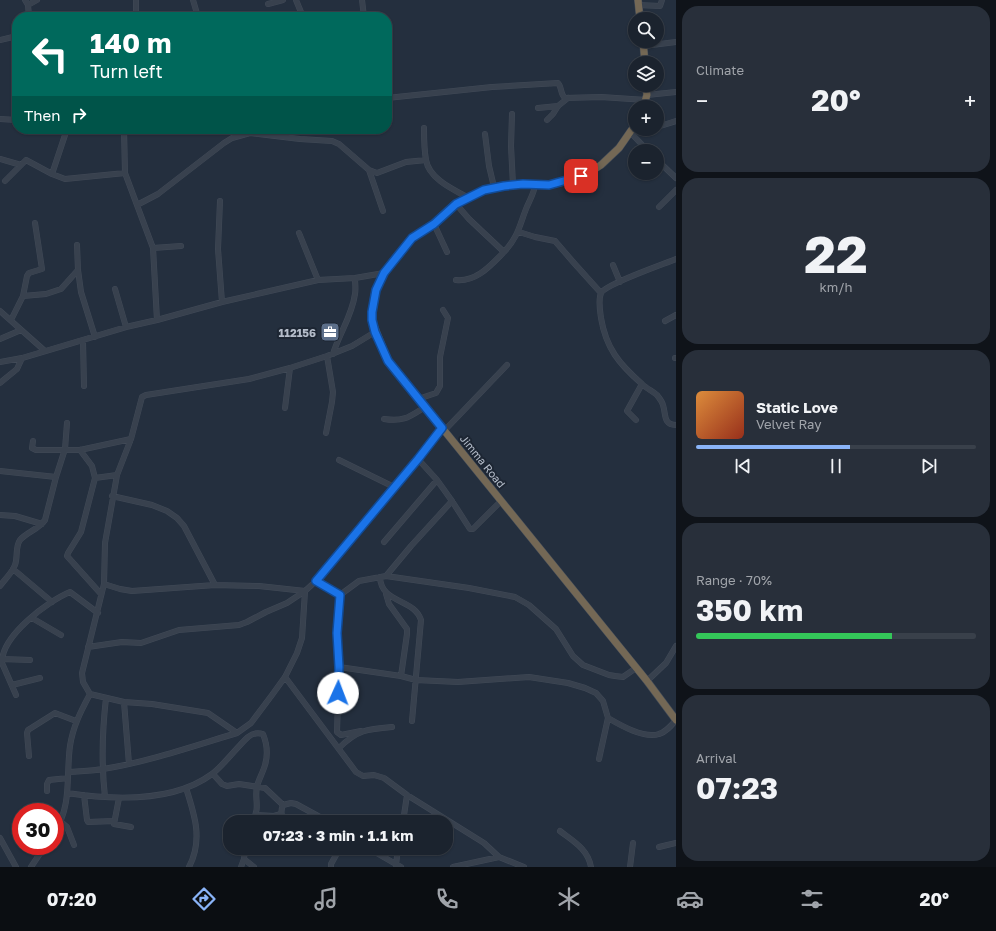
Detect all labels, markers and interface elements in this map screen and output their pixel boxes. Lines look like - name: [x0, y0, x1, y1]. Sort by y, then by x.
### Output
- map controls: [628, 12, 664, 180]
- button: search: [628, 12, 664, 48]
- text: 140 m: [90, 26, 172, 59]
- icon: left: [24, 28, 76, 80]
- button: layers: [628, 56, 664, 92]
- text: Turn left: [90, 60, 163, 82]
- text: Climate: [696, 62, 744, 78]
- text: 20°: [811, 82, 861, 118]
- text: −: [696, 87, 708, 114]
- text: +: [964, 87, 976, 114]
- button: +: [628, 100, 664, 136]
- icon: right: [68, 104, 90, 126]
- text: Then: [24, 106, 60, 124]
- button: −: [628, 144, 664, 180]
- pin: [564, 159, 598, 193]
- icon: arrive: [570, 165, 592, 187]
- text: 22: [804, 222, 868, 284]
- text: km/h: [819, 279, 853, 295]
- office icon: 112156: [319, 321, 341, 343]
- place label: 112156: [279, 326, 316, 339]
- text: Static Love: [756, 398, 838, 416]
- text: Velvet Ray: [756, 416, 821, 432]
- street label: Jimma Road: [458, 432, 508, 490]
- icon: previous: [732, 455, 754, 477]
- icon: pause: [825, 455, 847, 477]
- icon: next: [918, 455, 940, 477]
- text: Range · 70%: [696, 572, 772, 588]
- text: 350 km: [696, 592, 803, 628]
- position arrow: [317, 672, 359, 714]
- text: Arrival: [696, 750, 737, 766]
- text: 07:23: [696, 770, 778, 806]
- speed limit sign: 30: [12, 803, 64, 855]
- text: 07:23 · 3 min · 1.1 km: [263, 826, 413, 844]
- icon: directions: [190, 885, 218, 913]
- icon: music: [312, 885, 340, 913]
- icon: phone: [433, 885, 461, 913]
- icon: climate: [555, 885, 583, 913]
- icon: car: [676, 885, 704, 913]
- icon: filters: [798, 885, 826, 913]
- text: 07:20: [47, 888, 97, 910]
- text: 20°: [919, 888, 949, 910]

